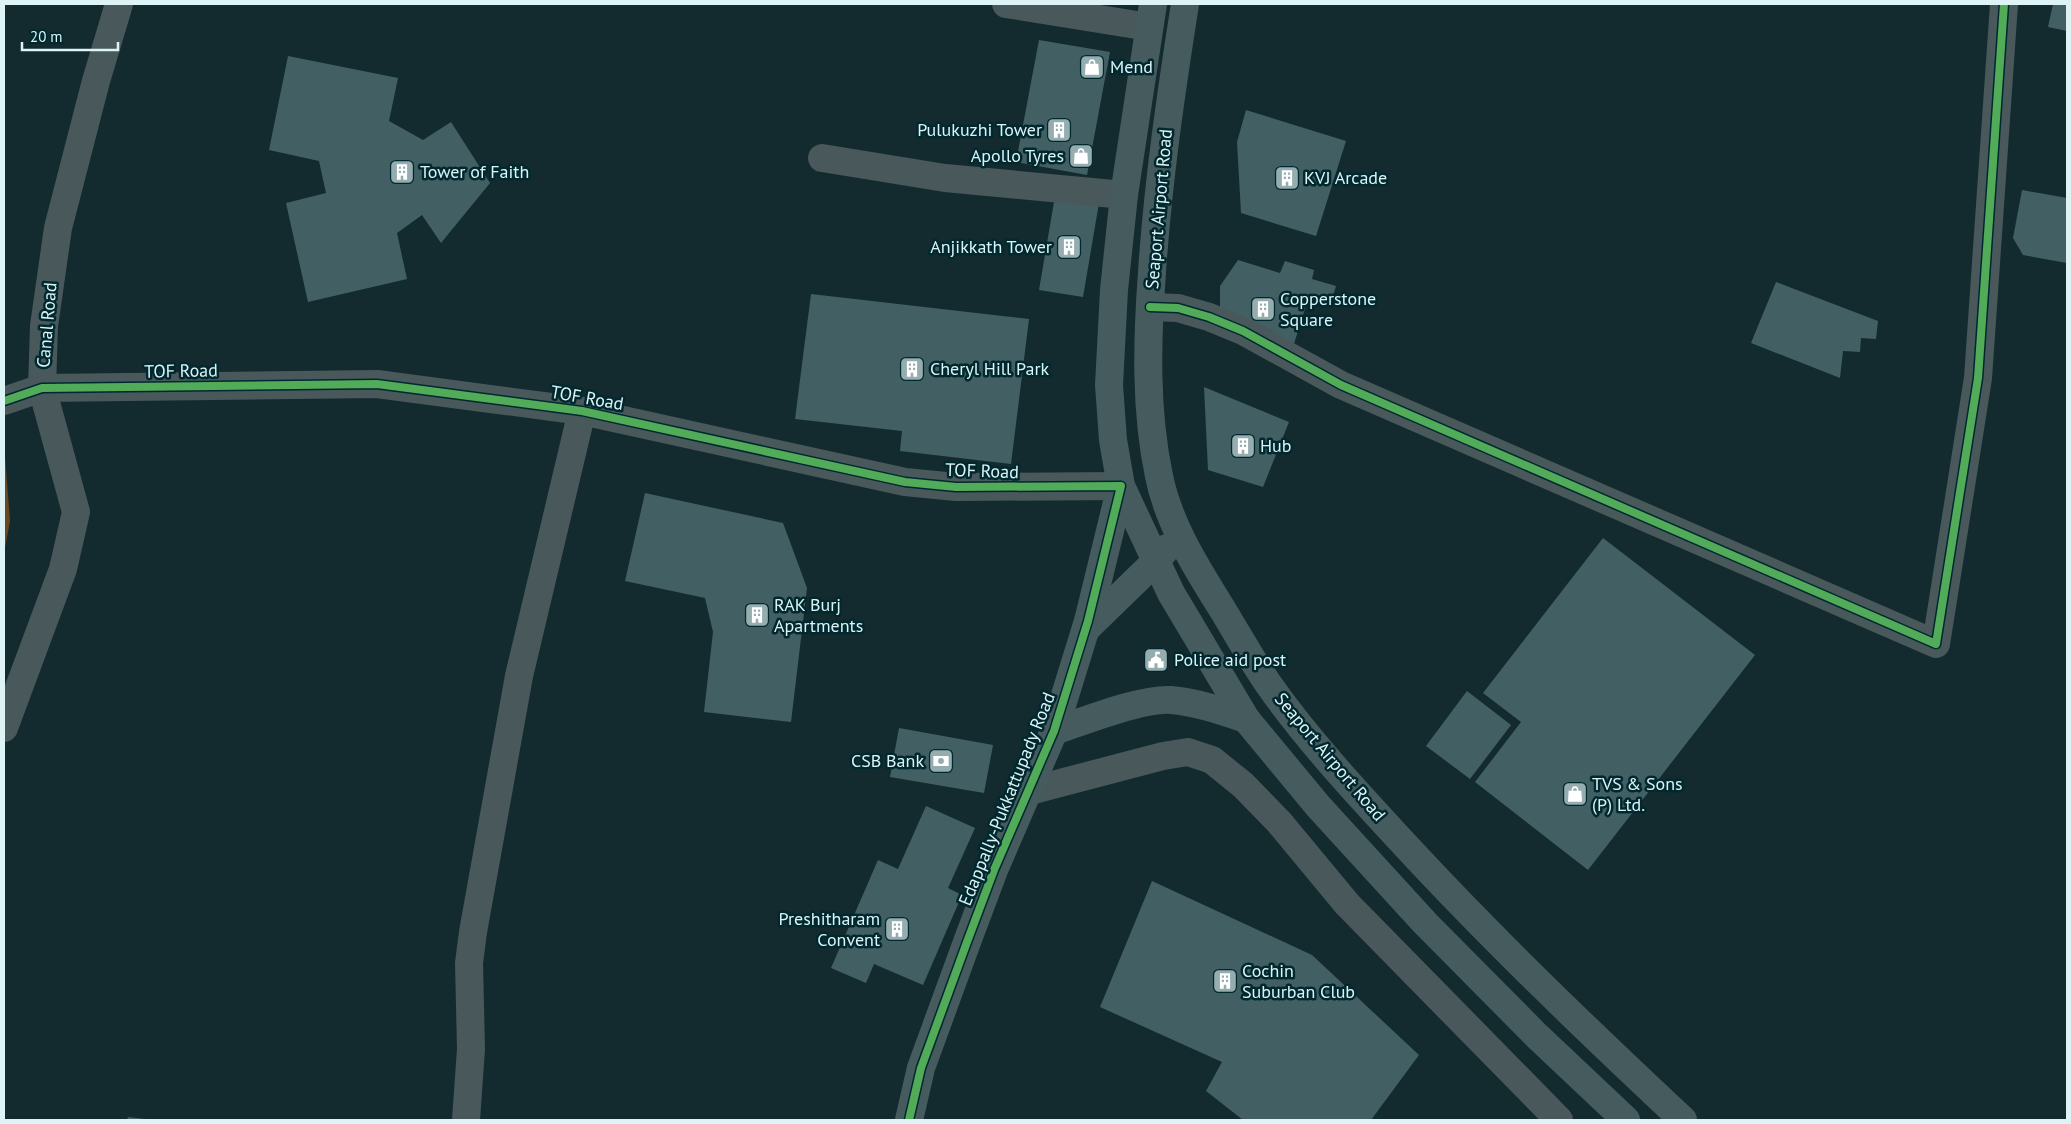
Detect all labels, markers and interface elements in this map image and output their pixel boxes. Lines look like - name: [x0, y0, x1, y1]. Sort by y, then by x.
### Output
- scale bar: [22, 20, 119, 52]
- text: 20 m: [30, 27, 63, 46]
- shop icon: Mend: [1079, 54, 1105, 80]
- place label: Mend: [1110, 55, 1153, 78]
- building icon: Pulukuzhi Tower: [1046, 117, 1072, 143]
- place label: Pulukuzhi Tower: [917, 118, 1042, 141]
- street label: Seaport Airport Road: [1140, 128, 1177, 290]
- shop icon: Apollo Tyres: [1068, 143, 1094, 169]
- place label: Apollo Tyres: [971, 144, 1064, 167]
- building icon: Tower of Faith: [389, 159, 415, 185]
- place label: Tower of Faith: [420, 160, 529, 183]
- building icon: KVJ Arcade: [1274, 165, 1300, 191]
- place label: KVJ Arcade: [1304, 166, 1387, 189]
- building icon: Anjikkath Tower: [1056, 234, 1082, 260]
- place label: Anjikkath Tower: [930, 235, 1052, 258]
- street label: Canal Road: [31, 281, 62, 369]
- place label: Copperstone Square: [1280, 287, 1376, 331]
- building icon: Copperstone Square: [1250, 296, 1276, 322]
- building icon: Cheryl Hill Park: [899, 356, 925, 382]
- place label: Cheryl Hill Park: [930, 357, 1050, 380]
- street label: TOF Road: [144, 358, 218, 383]
- street label: TOF Road: [549, 380, 625, 415]
- building icon: Hub: [1230, 433, 1256, 459]
- place label: Hub: [1260, 434, 1292, 457]
- street label: TOF Road: [945, 458, 1019, 483]
- place label: RAK Burj Apartments: [774, 593, 863, 637]
- building icon: RAK Burj Apartments: [744, 602, 770, 628]
- public building icon: Police aid post: [1143, 647, 1169, 673]
- place label: Police aid post: [1174, 648, 1286, 671]
- street label: Seaport Airport Road: [1270, 688, 1391, 826]
- street label: Edappally-Pukkattupady Road: [953, 689, 1060, 909]
- bank icon: CSB Bank: [928, 748, 954, 774]
- place label: CSB Bank: [851, 749, 924, 772]
- place label: TVS & Sons (P) Ltd.: [1592, 772, 1683, 816]
- shop icon: TVS & Sons (P) Ltd.: [1562, 781, 1588, 807]
- place label: Preshitharam Convent: [779, 907, 880, 951]
- building icon: Preshitharam Convent: [884, 916, 910, 942]
- place label: Cochin Suburban Club: [1242, 959, 1355, 1003]
- building icon: Cochin Suburban Club: [1212, 968, 1238, 994]

